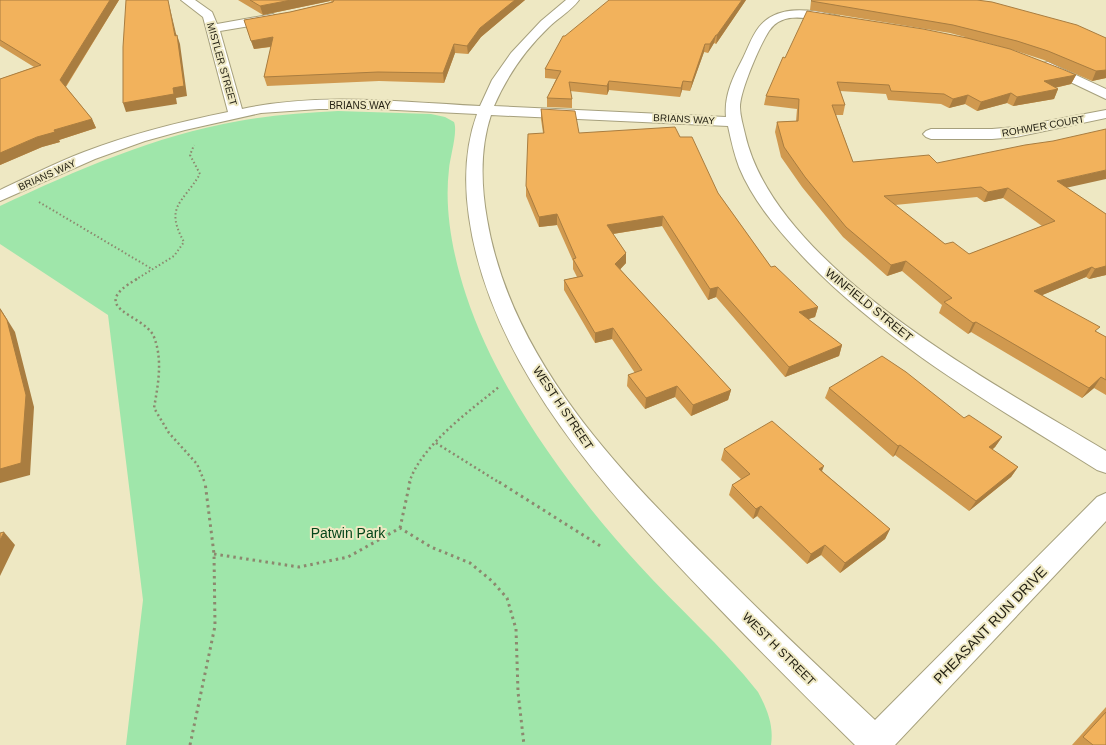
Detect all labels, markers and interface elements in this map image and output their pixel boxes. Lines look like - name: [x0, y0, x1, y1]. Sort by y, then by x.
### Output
- street label: MISTLER STREET: [205, 21, 239, 107]
- street label: BRIANS WAY: [329, 100, 391, 111]
- street label: BRIANS WAY: [653, 112, 715, 126]
- street label: ROHWER COURT: [1001, 113, 1085, 139]
- street label: BRIANS WAY: [17, 157, 78, 193]
- street label: WINFIELD STREET: [823, 266, 916, 345]
- street label: WEST H STREET: [530, 364, 596, 453]
- park label: Patwin Park: [311, 525, 386, 541]
- street label: PHEASANT RUN DRIVE: [930, 563, 1050, 687]
- street label: WEST H STREET: [740, 610, 819, 689]

